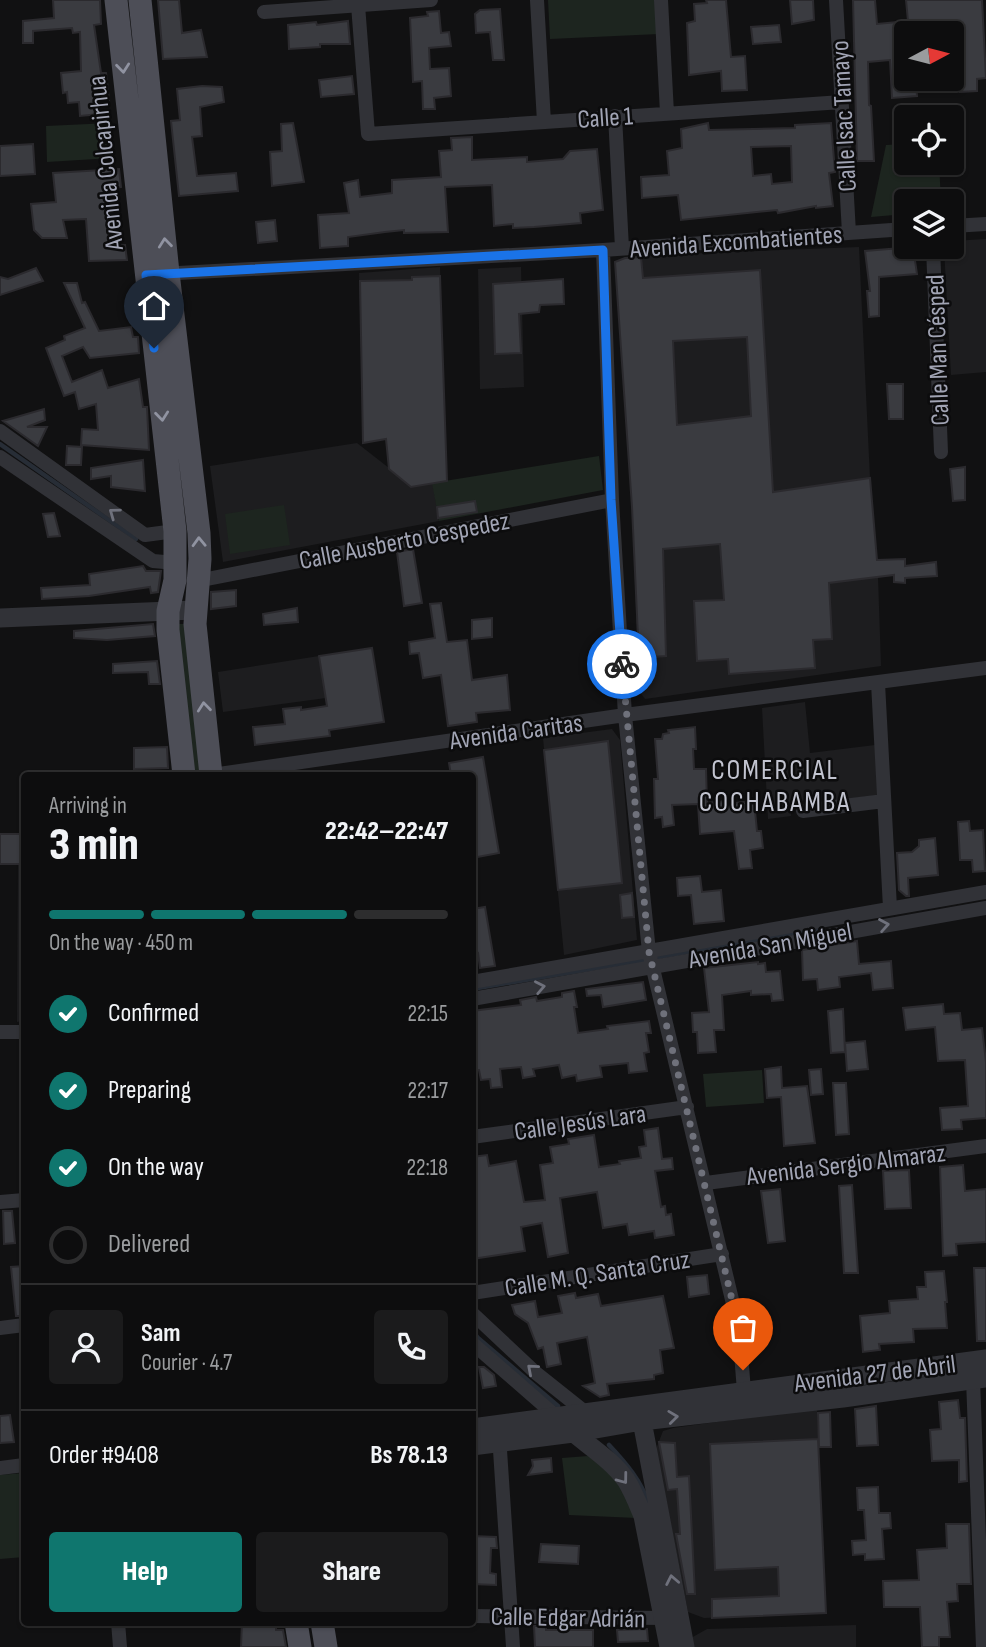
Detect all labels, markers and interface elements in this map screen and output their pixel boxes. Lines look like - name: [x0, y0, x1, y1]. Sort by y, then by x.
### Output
- north arrow: [894, 21, 964, 91]
- map controls: [894, 21, 964, 259]
- street label: Calle Isac Tamayo: [825, 39, 864, 192]
- one-way arrow: [115, 63, 130, 74]
- street label: Avenida Colcapirhua: [82, 74, 131, 253]
- street label: Calle 1: [576, 101, 634, 136]
- button: locate: [894, 105, 964, 175]
- button: layers: [894, 189, 964, 259]
- street label: Avenida Excombatientes: [628, 220, 843, 265]
- one-way arrow: [158, 237, 173, 248]
- street label: Calle Man Césped: [920, 274, 957, 426]
- pin: [124, 276, 184, 348]
- icon: home: [135, 287, 173, 325]
- one-way arrow: [154, 410, 169, 422]
- street label: Calle Ausberto Cespedez: [297, 506, 512, 577]
- one-way arrow: [109, 509, 122, 521]
- one-way arrow: [191, 536, 206, 547]
- courier: [587, 629, 657, 699]
- icon: bike: [603, 645, 641, 683]
- one-way arrow: [197, 702, 212, 713]
- street label: Avenida Caritas: [447, 708, 585, 757]
- district label: COMERCIAL COCHABAMBA: [699, 754, 851, 819]
- text: Arriving in: [49, 792, 127, 820]
- text: 22:42–22:47: [325, 816, 448, 847]
- text: 3 min: [49, 818, 139, 873]
- street label: Avenida San Miguel: [685, 917, 854, 976]
- one-way arrow: [878, 918, 890, 933]
- text: On the way · 450 m: [49, 929, 193, 957]
- one-way arrow: [534, 980, 546, 995]
- icon: check: [49, 995, 87, 1033]
- text: Confirmed: [108, 998, 199, 1029]
- text: 22:15: [407, 1000, 448, 1028]
- icon: check: [49, 1072, 87, 1110]
- text: Preparing: [108, 1075, 191, 1106]
- text: 22:17: [407, 1077, 448, 1105]
- street label: Calle Jesús Lara: [512, 1099, 648, 1148]
- street label: Avenida Sergio Almaraz: [744, 1138, 947, 1193]
- icon: check: [49, 1149, 87, 1187]
- text: On the way: [108, 1152, 204, 1183]
- text: 22:18: [407, 1154, 448, 1182]
- text: Delivered: [108, 1229, 190, 1260]
- street label: Calle M. Q. Santa Cruz: [503, 1245, 692, 1304]
- pin: [713, 1298, 773, 1370]
- icon: bag: [724, 1309, 762, 1347]
- button: person: [49, 1310, 123, 1384]
- button: phone: [374, 1310, 448, 1384]
- text: Sam: [141, 1318, 181, 1349]
- text: Courier · 4.7: [141, 1349, 232, 1377]
- street label: Avenida 27 de Abril: [792, 1349, 958, 1400]
- one-way arrow: [528, 1365, 541, 1377]
- one-way arrow: [667, 1409, 679, 1424]
- text: Order #9408: [49, 1440, 159, 1471]
- text: Bs 78.13: [370, 1440, 448, 1471]
- one-way arrow: [615, 1471, 628, 1484]
- button: Help: [49, 1532, 242, 1612]
- button: Share: [256, 1532, 448, 1612]
- one-way arrow: [665, 1574, 680, 1586]
- street label: Calle Edgar Adrián: [490, 1602, 645, 1635]

